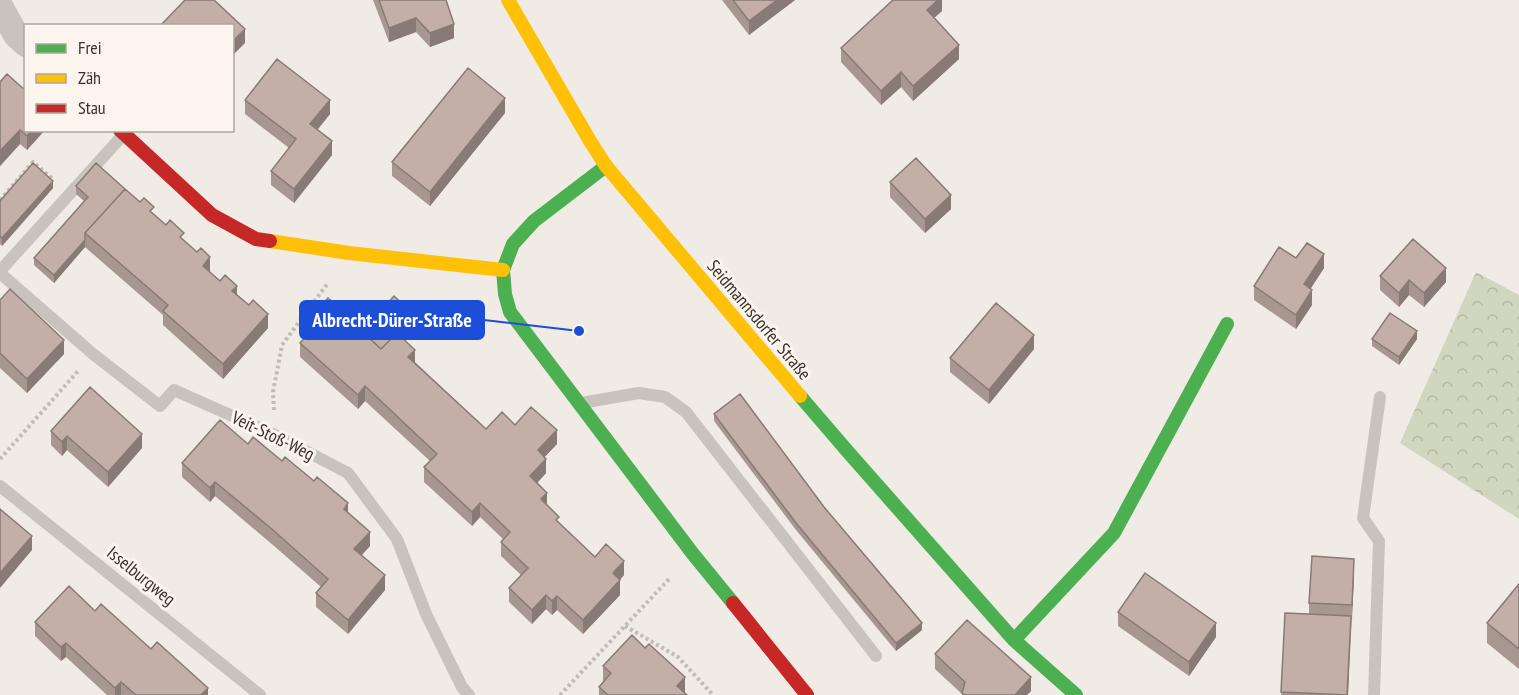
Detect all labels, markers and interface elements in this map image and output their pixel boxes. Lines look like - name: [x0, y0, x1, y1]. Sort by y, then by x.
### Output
- legend: [24, 24, 234, 132]
- text: Frei: [78, 36, 102, 59]
- text: Zäh: [78, 66, 101, 89]
- text: Stau: [78, 96, 106, 119]
- street label: Seidmannsdorfer Straße: [702, 255, 816, 384]
- callout: Albrecht-Dürer-Straße: [300, 301, 484, 339]
- text: Albrecht-Dürer-Straße: [311, 307, 472, 333]
- street label: Veit-Stoß-Weg: [227, 405, 318, 465]
- street label: Isselburgweg: [102, 541, 180, 610]

